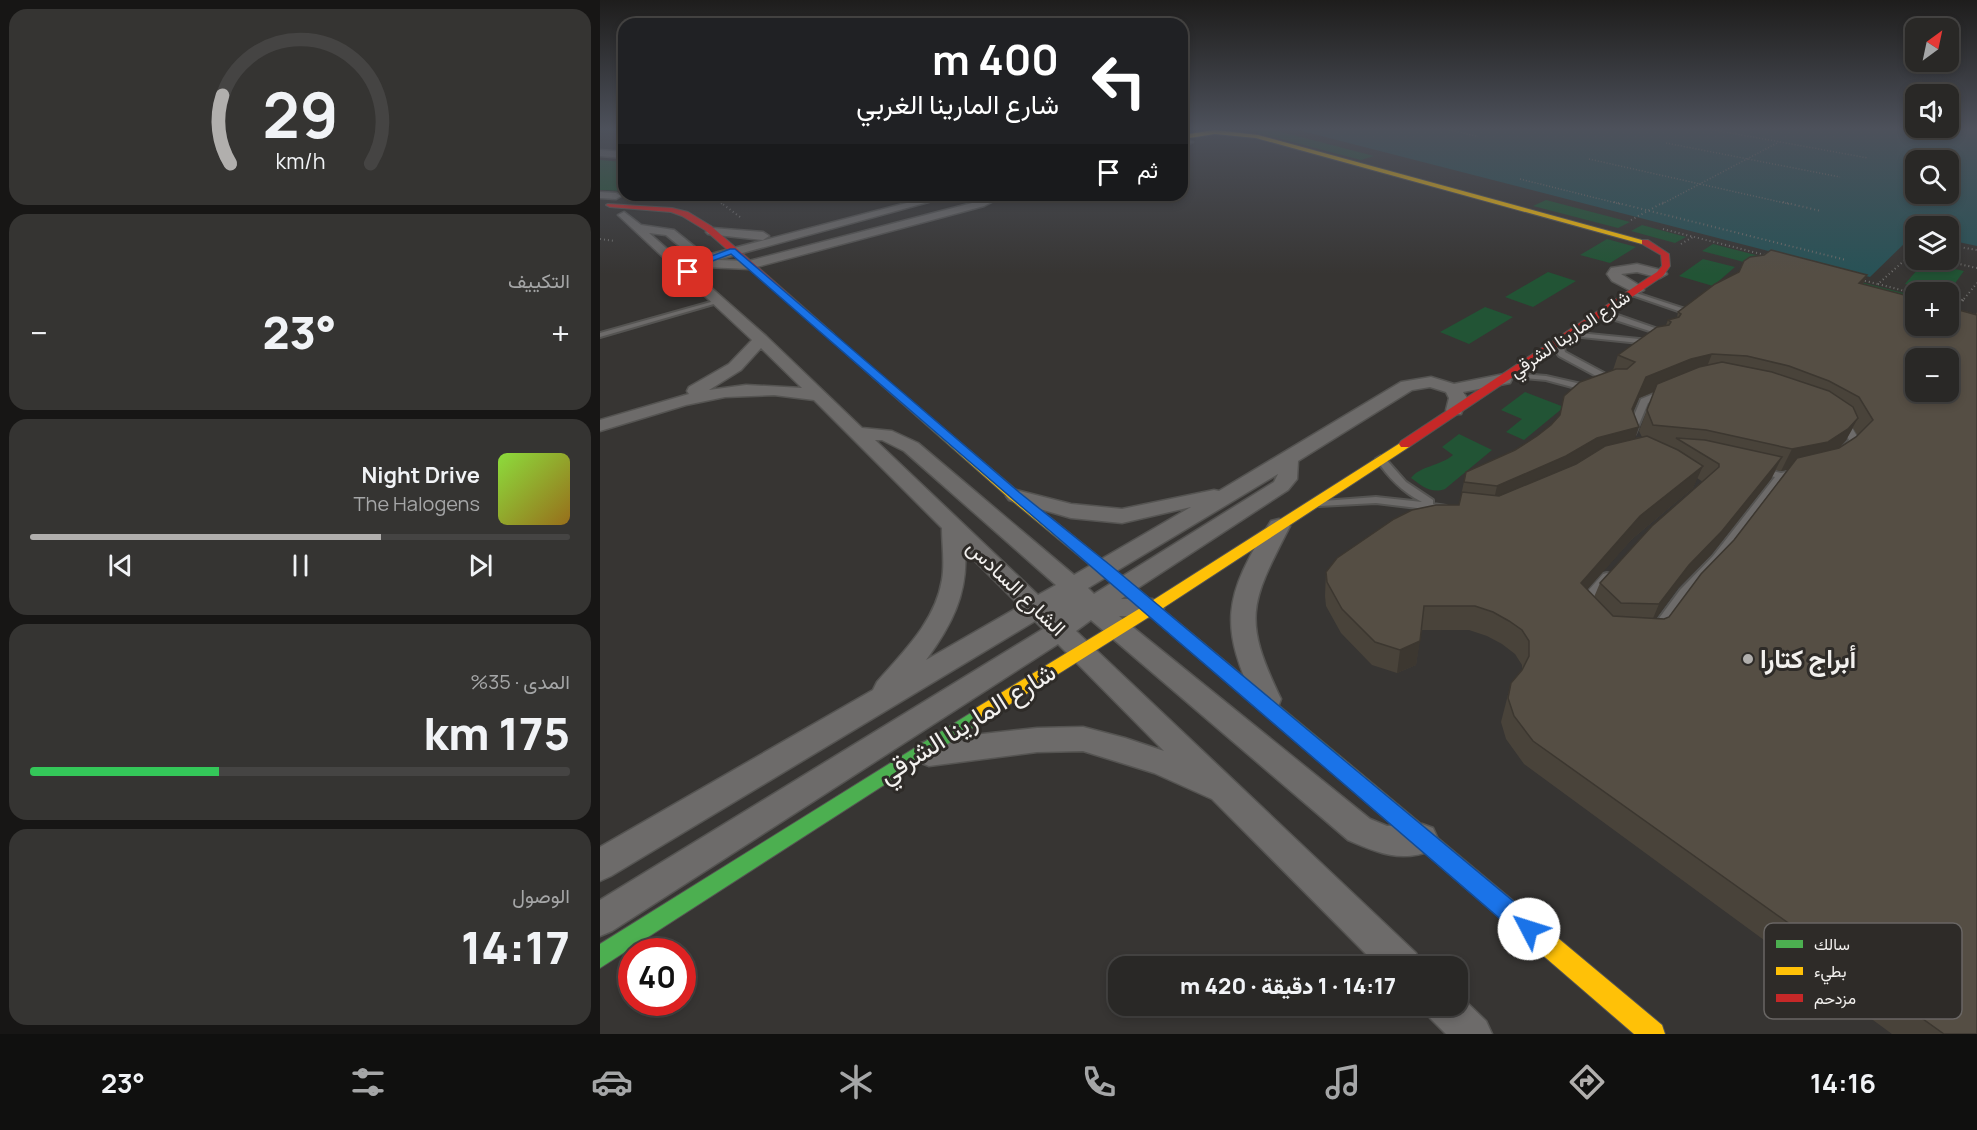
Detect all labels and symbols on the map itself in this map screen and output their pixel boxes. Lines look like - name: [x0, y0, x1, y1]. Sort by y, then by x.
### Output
- north arrow: [1905, 18, 1959, 72]
- pin: [662, 246, 713, 297]
- street label: شارع المارينا الشرقي: [1504, 284, 1637, 386]
- street label: الشارع السادس: [960, 533, 1072, 642]
- place label: أبراج كتارا: [1760, 640, 1856, 677]
- marker: أبراج كتارا: [1741, 652, 1755, 666]
- street label: شارع المارينا الشرقي: [871, 653, 1064, 795]
- position arrow: [1497, 897, 1561, 961]
- legend: [1764, 923, 1962, 1019]
- text: سالك: [1814, 933, 1850, 955]
- speed limit sign: 40: [618, 938, 696, 1016]
- text: بطيء: [1814, 960, 1846, 985]
- text: مزدحم: [1814, 987, 1856, 1009]

